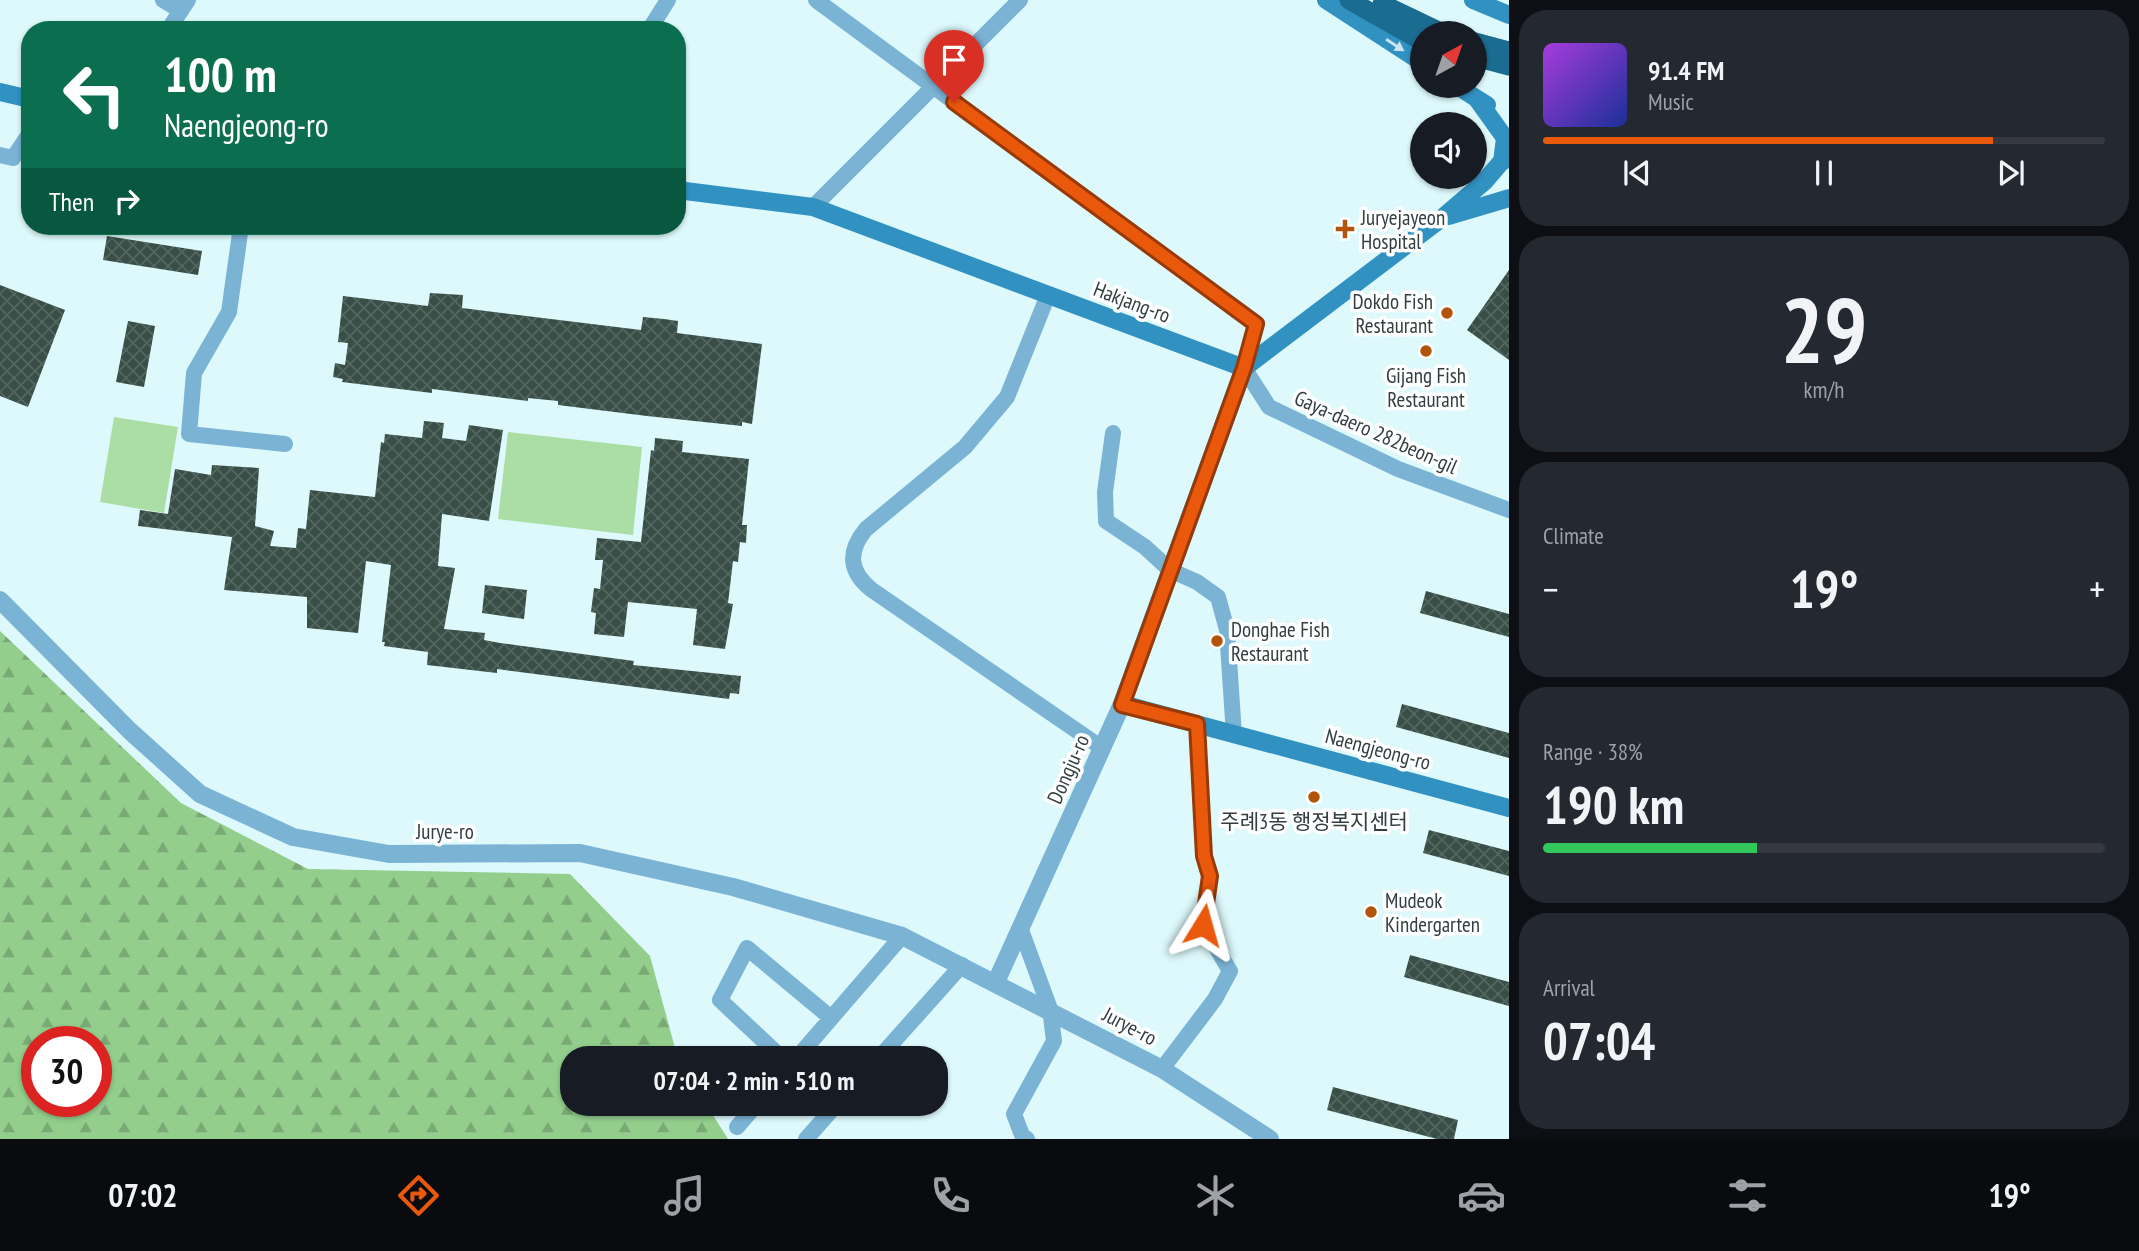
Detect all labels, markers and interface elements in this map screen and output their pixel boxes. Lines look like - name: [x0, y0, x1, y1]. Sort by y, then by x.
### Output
- north arrow: [1410, 21, 1488, 98]
- map controls: [1410, 21, 1487, 189]
- pin: [924, 30, 984, 102]
- one-way arrow: [1386, 38, 1404, 52]
- icon: arrive: [935, 41, 973, 79]
- text: 100 m: [164, 42, 277, 106]
- icon: left: [49, 49, 140, 140]
- text: 91.4 FM: [1648, 54, 1724, 87]
- text: Music: [1648, 87, 1694, 116]
- text: Naengjeong-ro: [164, 104, 329, 146]
- button: sound: [1410, 112, 1487, 189]
- icon: previous: [1618, 154, 1656, 192]
- icon: pause: [1805, 154, 1843, 192]
- icon: next: [1992, 154, 2030, 192]
- icon: right: [108, 182, 146, 220]
- text: Then: [49, 185, 94, 218]
- place label: Juryejayeon Hospital: [1360, 204, 1445, 255]
- marker: Juryejayeon Hospital: [1335, 219, 1355, 239]
- text: 29: [1781, 270, 1868, 388]
- street label: Hakjang-ro: [1090, 275, 1174, 329]
- place label: Dokdo Fish Restaurant: [1353, 288, 1433, 339]
- marker: Dokdo Fish Restaurant: [1439, 305, 1455, 321]
- marker: Gijang Fish Restaurant: [1418, 343, 1434, 359]
- place label: Gijang Fish Restaurant: [1386, 362, 1466, 413]
- text: km/h: [1804, 375, 1844, 404]
- street label: Gaya-daero 282beon-gil: [1290, 384, 1462, 480]
- text: Climate: [1543, 521, 1604, 550]
- text: 19°: [1790, 555, 1858, 622]
- text: −: [1543, 564, 1559, 613]
- text: +: [2089, 564, 2105, 613]
- place label: Donghae Fish Restaurant: [1231, 616, 1330, 667]
- marker: Donghae Fish Restaurant: [1209, 633, 1225, 649]
- street label: Naengjeong-ro: [1322, 722, 1434, 776]
- street label: Dongju-ro: [1041, 730, 1095, 808]
- text: Range · 38%: [1543, 737, 1643, 766]
- text: 190 km: [1543, 771, 1684, 838]
- marker: 주례3동 행정복지센터: [1306, 789, 1322, 805]
- place label: 주례3동 행정복지센터: [1220, 808, 1408, 835]
- street label: Jurye-ro: [415, 818, 474, 845]
- place label: Mudeok Kindergarten: [1385, 887, 1480, 938]
- position arrow: [1166, 888, 1240, 962]
- marker: Mudeok Kindergarten: [1363, 904, 1379, 920]
- text: Arrival: [1543, 973, 1595, 1002]
- street label: Jurye-ro: [1097, 1000, 1162, 1051]
- text: 07:04: [1543, 1007, 1655, 1074]
- speed limit sign: 30: [21, 1026, 112, 1117]
- text: 07:04 · 2 min · 510 m: [654, 1064, 854, 1097]
- icon: directions: [394, 1171, 443, 1220]
- icon: music: [660, 1171, 709, 1220]
- icon: phone: [926, 1171, 975, 1220]
- icon: climate: [1191, 1171, 1240, 1220]
- icon: car: [1457, 1171, 1506, 1220]
- icon: filters: [1723, 1171, 1772, 1220]
- text: 07:02: [108, 1174, 178, 1216]
- text: 19°: [1988, 1174, 2031, 1216]

